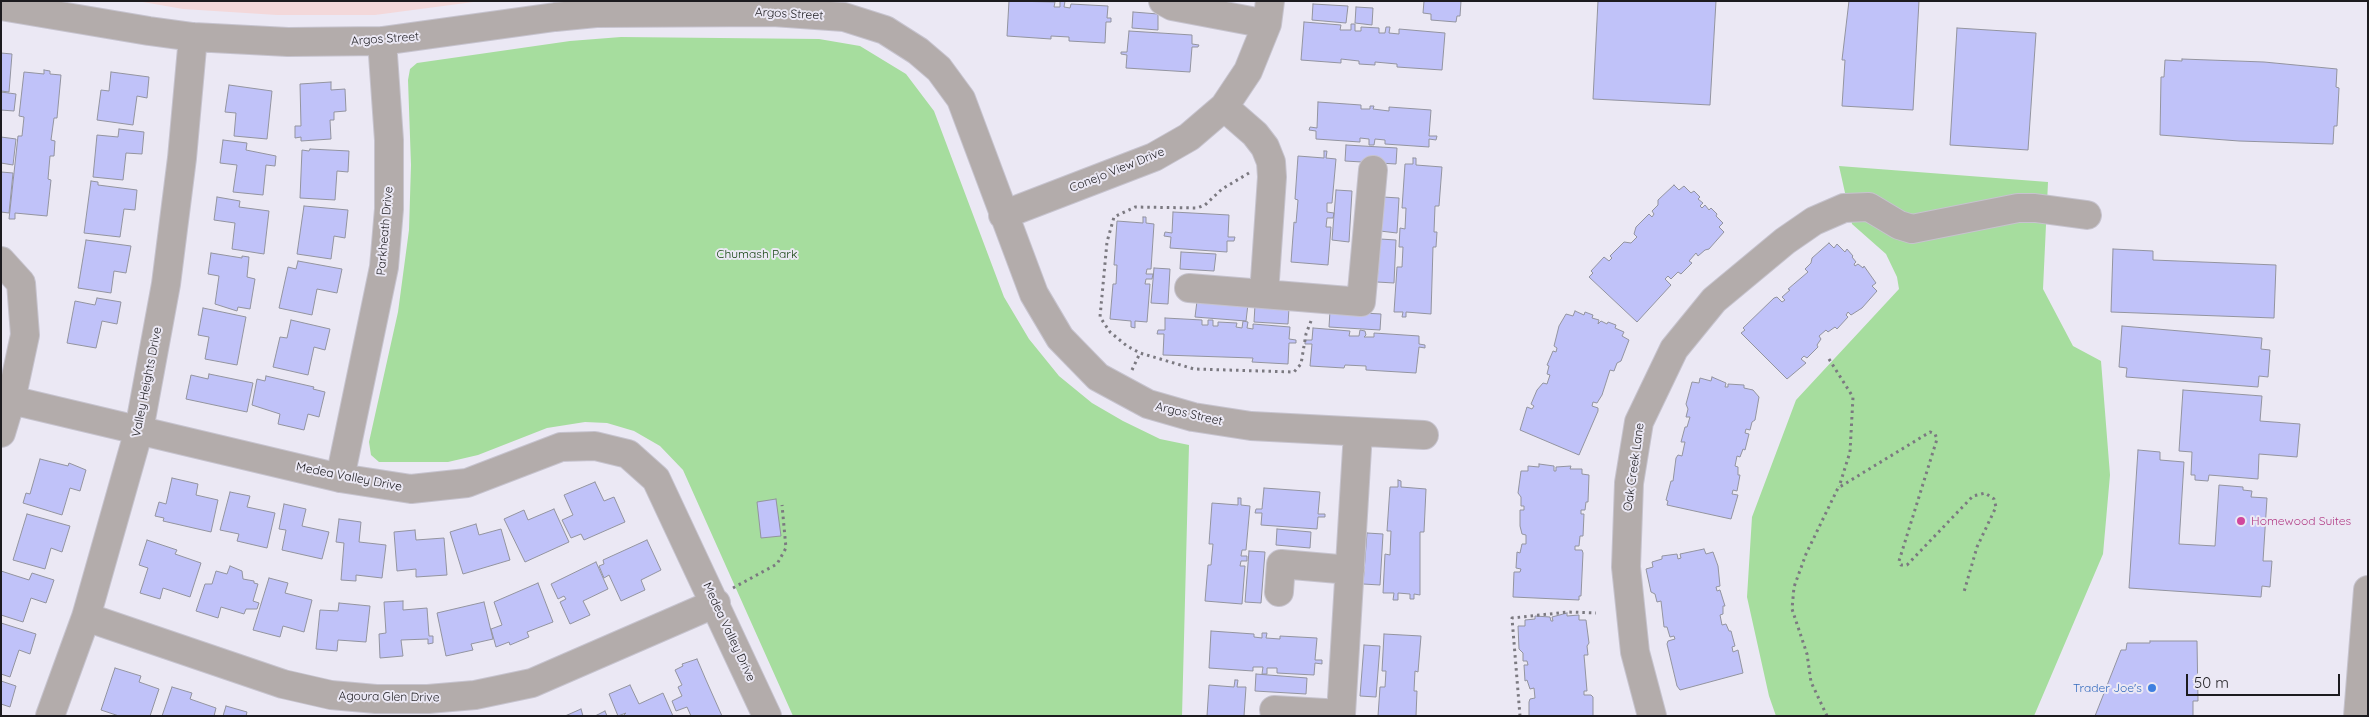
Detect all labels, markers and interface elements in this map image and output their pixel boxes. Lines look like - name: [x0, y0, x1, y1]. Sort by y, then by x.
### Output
- street label: Argos Street: [754, 5, 824, 23]
- street label: Argos Street: [350, 29, 420, 49]
- street label: Conejo View Drive: [1067, 144, 1167, 196]
- street label: Parkheath Drive: [374, 186, 396, 276]
- park label: Chumash Park: [717, 247, 797, 261]
- street label: Valley Heights Drive: [129, 326, 165, 438]
- street label: Argos Street: [1154, 399, 1224, 429]
- street label: Oak Creek Lane: [1621, 422, 1647, 512]
- street label: Medea Valley Drive: [295, 460, 403, 494]
- place label: Homewood Suites: [2251, 514, 2351, 528]
- marker: Homewood Suites: [2235, 515, 2247, 527]
- street label: Medea Valley Drive: [700, 580, 758, 684]
- scale bar: [2189, 664, 2343, 696]
- text: 50 m: [2194, 673, 2229, 692]
- place label: Trader Joe's: [2073, 681, 2142, 695]
- marker: Trader Joe's: [2146, 682, 2158, 694]
- street label: Agoura Glen Drive: [338, 689, 440, 705]

